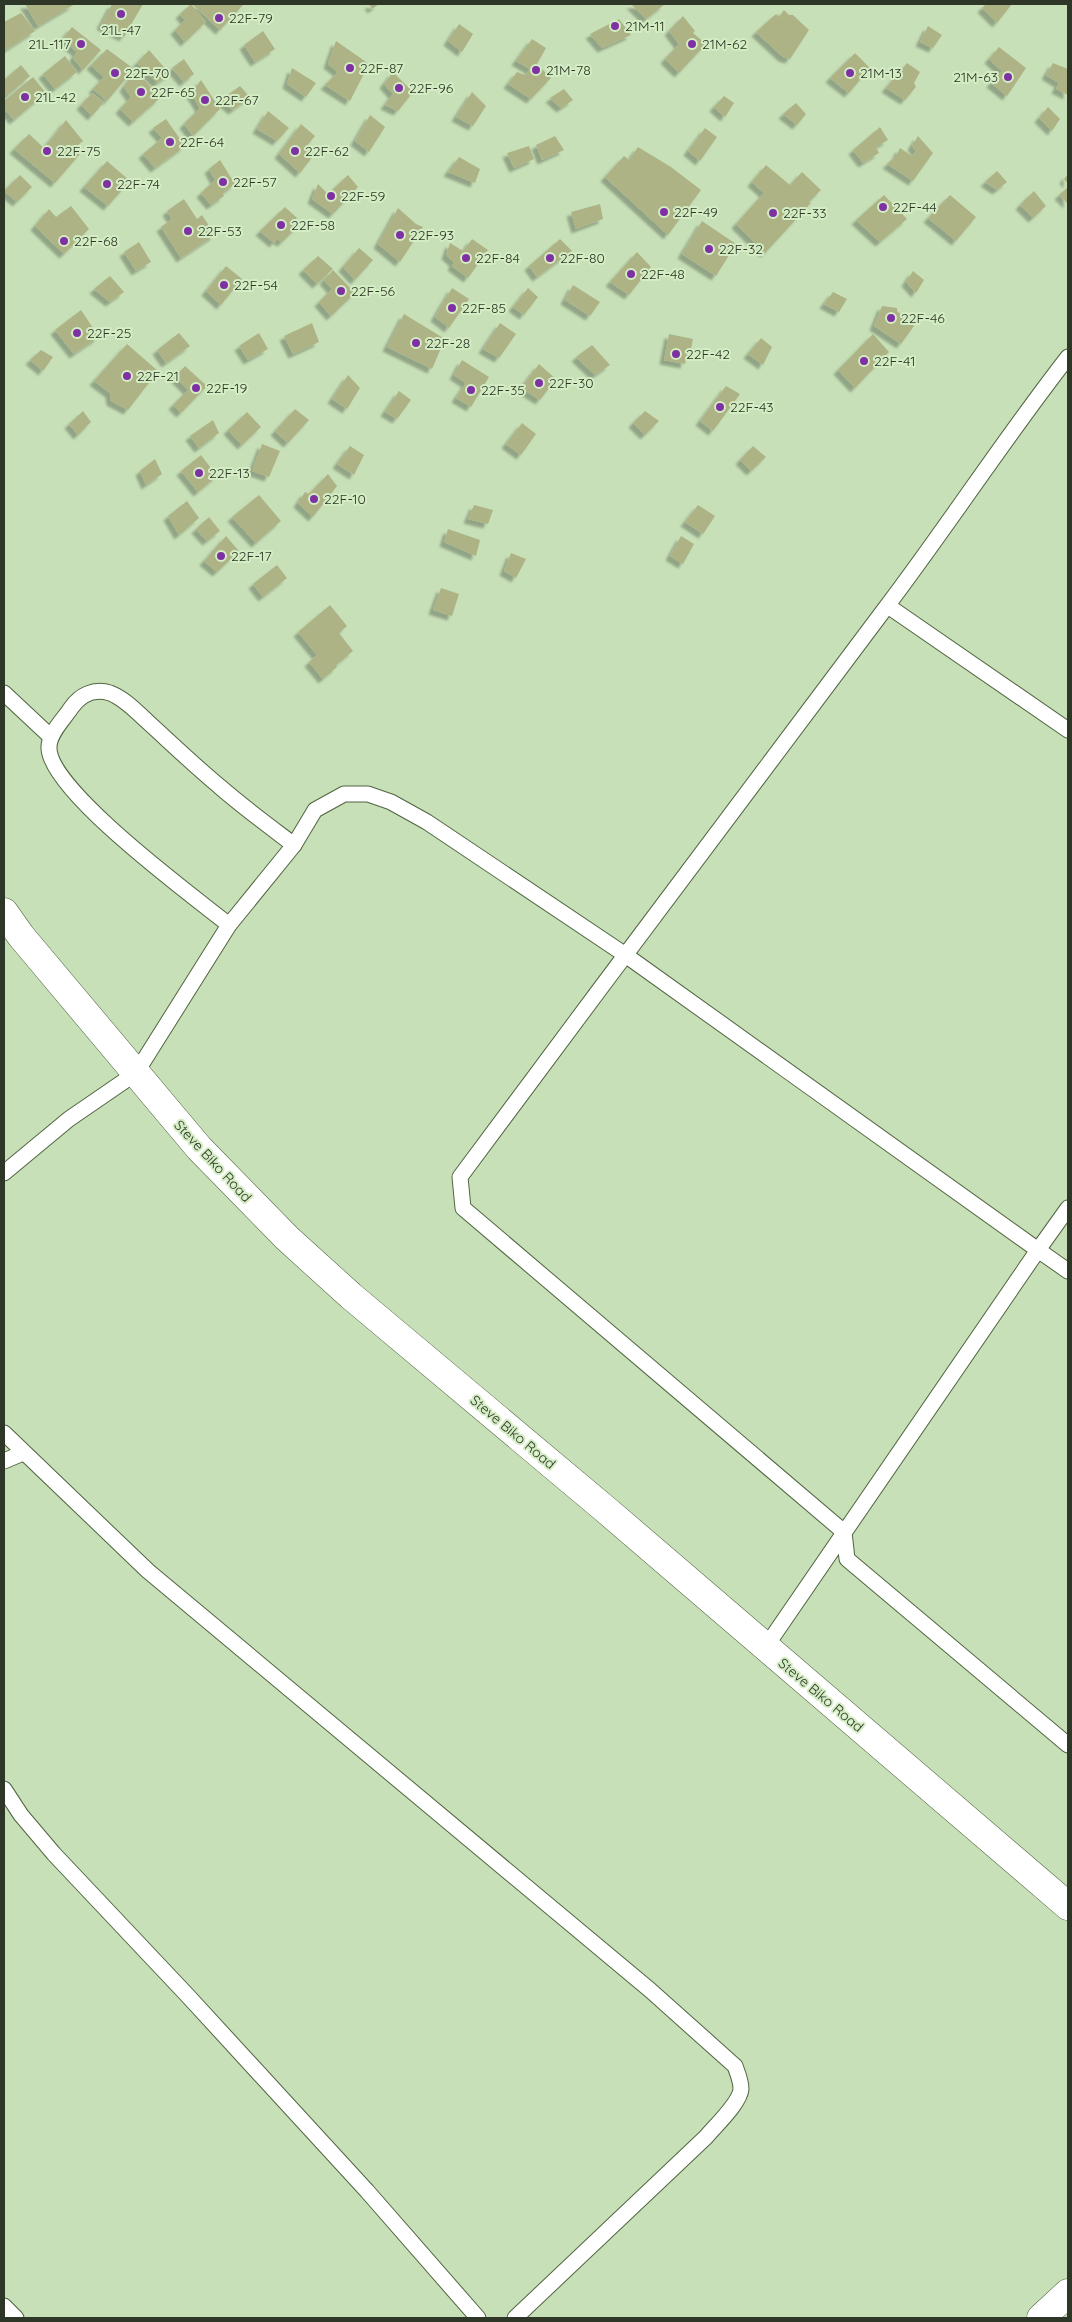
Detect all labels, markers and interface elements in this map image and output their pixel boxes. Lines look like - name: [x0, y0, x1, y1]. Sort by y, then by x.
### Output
- marker: 21L-47: [115, 8, 127, 20]
- place label: 22F-79: [229, 9, 273, 27]
- marker: 22F-79: [213, 12, 225, 24]
- place label: 21M-11: [625, 17, 665, 35]
- marker: 21M-11: [609, 20, 621, 32]
- place label: 21L-47: [101, 21, 141, 39]
- place label: 21L-117: [28, 35, 71, 53]
- place label: 21M-62: [702, 35, 748, 53]
- marker: 21L-117: [75, 38, 87, 50]
- marker: 21M-62: [686, 38, 698, 50]
- place label: 22F-87: [360, 59, 403, 77]
- place label: 21M-78: [546, 61, 591, 79]
- marker: 22F-87: [344, 62, 356, 74]
- place label: 22F-70: [125, 64, 169, 82]
- marker: 21M-78: [530, 64, 542, 76]
- place label: 21M-13: [860, 64, 902, 82]
- marker: 22F-70: [109, 67, 121, 79]
- marker: 21M-13: [844, 67, 856, 79]
- place label: 21M-63: [953, 68, 998, 86]
- marker: 21M-63: [1002, 71, 1014, 83]
- place label: 22F-96: [409, 79, 454, 97]
- marker: 22F-96: [393, 82, 405, 94]
- place label: 22F-65: [151, 83, 195, 101]
- marker: 22F-65: [135, 86, 147, 98]
- place label: 21L-42: [35, 88, 76, 106]
- marker: 21L-42: [19, 91, 31, 103]
- place label: 22F-67: [215, 91, 259, 109]
- marker: 22F-67: [199, 94, 211, 106]
- place label: 22F-64: [180, 133, 224, 151]
- marker: 22F-64: [164, 136, 176, 148]
- place label: 22F-75: [57, 142, 101, 160]
- place label: 22F-62: [305, 142, 349, 160]
- marker: 22F-75: [41, 145, 53, 157]
- marker: 22F-62: [289, 145, 301, 157]
- place label: 22F-57: [233, 173, 277, 191]
- place label: 22F-74: [117, 175, 160, 193]
- marker: 22F-57: [217, 176, 229, 188]
- marker: 22F-74: [101, 178, 113, 190]
- place label: 22F-59: [341, 187, 386, 205]
- marker: 22F-59: [325, 190, 337, 202]
- place label: 22F-44: [893, 198, 937, 216]
- marker: 22F-44: [877, 201, 889, 213]
- place label: 22F-49: [674, 203, 718, 221]
- place label: 22F-33: [783, 204, 827, 222]
- marker: 22F-49: [658, 206, 670, 218]
- marker: 22F-33: [767, 207, 779, 219]
- place label: 22F-58: [291, 216, 335, 234]
- marker: 22F-58: [275, 219, 287, 231]
- place label: 22F-53: [198, 222, 242, 240]
- marker: 22F-53: [182, 225, 194, 237]
- place label: 22F-93: [410, 226, 454, 244]
- marker: 22F-93: [394, 229, 406, 241]
- place label: 22F-68: [74, 232, 118, 250]
- marker: 22F-68: [58, 235, 70, 247]
- place label: 22F-32: [719, 240, 763, 258]
- marker: 22F-32: [703, 243, 715, 255]
- place label: 22F-84: [476, 249, 520, 267]
- place label: 22F-80: [560, 249, 605, 267]
- marker: 22F-84: [460, 252, 472, 264]
- marker: 22F-80: [544, 252, 556, 264]
- place label: 22F-48: [641, 265, 685, 283]
- marker: 22F-48: [625, 268, 637, 280]
- place label: 22F-54: [234, 276, 278, 294]
- marker: 22F-54: [218, 279, 230, 291]
- place label: 22F-56: [351, 282, 396, 300]
- marker: 22F-56: [335, 285, 347, 297]
- place label: 22F-85: [462, 299, 506, 317]
- marker: 22F-85: [446, 302, 458, 314]
- place label: 22F-46: [901, 309, 945, 327]
- marker: 22F-46: [885, 312, 897, 324]
- place label: 22F-25: [87, 324, 131, 342]
- marker: 22F-25: [71, 327, 83, 339]
- place label: 22F-28: [426, 334, 470, 352]
- marker: 22F-28: [410, 337, 422, 349]
- place label: 22F-42: [686, 345, 730, 363]
- marker: 22F-42: [670, 348, 682, 360]
- place label: 22F-41: [874, 352, 915, 370]
- marker: 22F-41: [858, 355, 870, 367]
- place label: 22F-21: [137, 367, 179, 385]
- marker: 22F-21: [121, 370, 133, 382]
- place label: 22F-30: [549, 374, 594, 392]
- marker: 22F-30: [533, 377, 545, 389]
- place label: 22F-19: [206, 379, 247, 397]
- place label: 22F-35: [481, 381, 525, 399]
- marker: 22F-19: [190, 382, 202, 394]
- marker: 22F-35: [465, 384, 477, 396]
- place label: 22F-43: [730, 398, 774, 416]
- marker: 22F-43: [714, 401, 726, 413]
- place label: 22F-13: [209, 464, 250, 482]
- marker: 22F-13: [193, 467, 205, 479]
- place label: 22F-10: [324, 490, 366, 508]
- marker: 22F-10: [308, 493, 320, 505]
- place label: 22F-17: [231, 547, 272, 565]
- marker: 22F-17: [215, 550, 227, 562]
- street label: Steve Biko Road: [170, 1116, 256, 1206]
- street label: Steve Biko Road: [467, 1391, 559, 1473]
- street label: Steve Biko Road: [775, 1654, 867, 1736]

